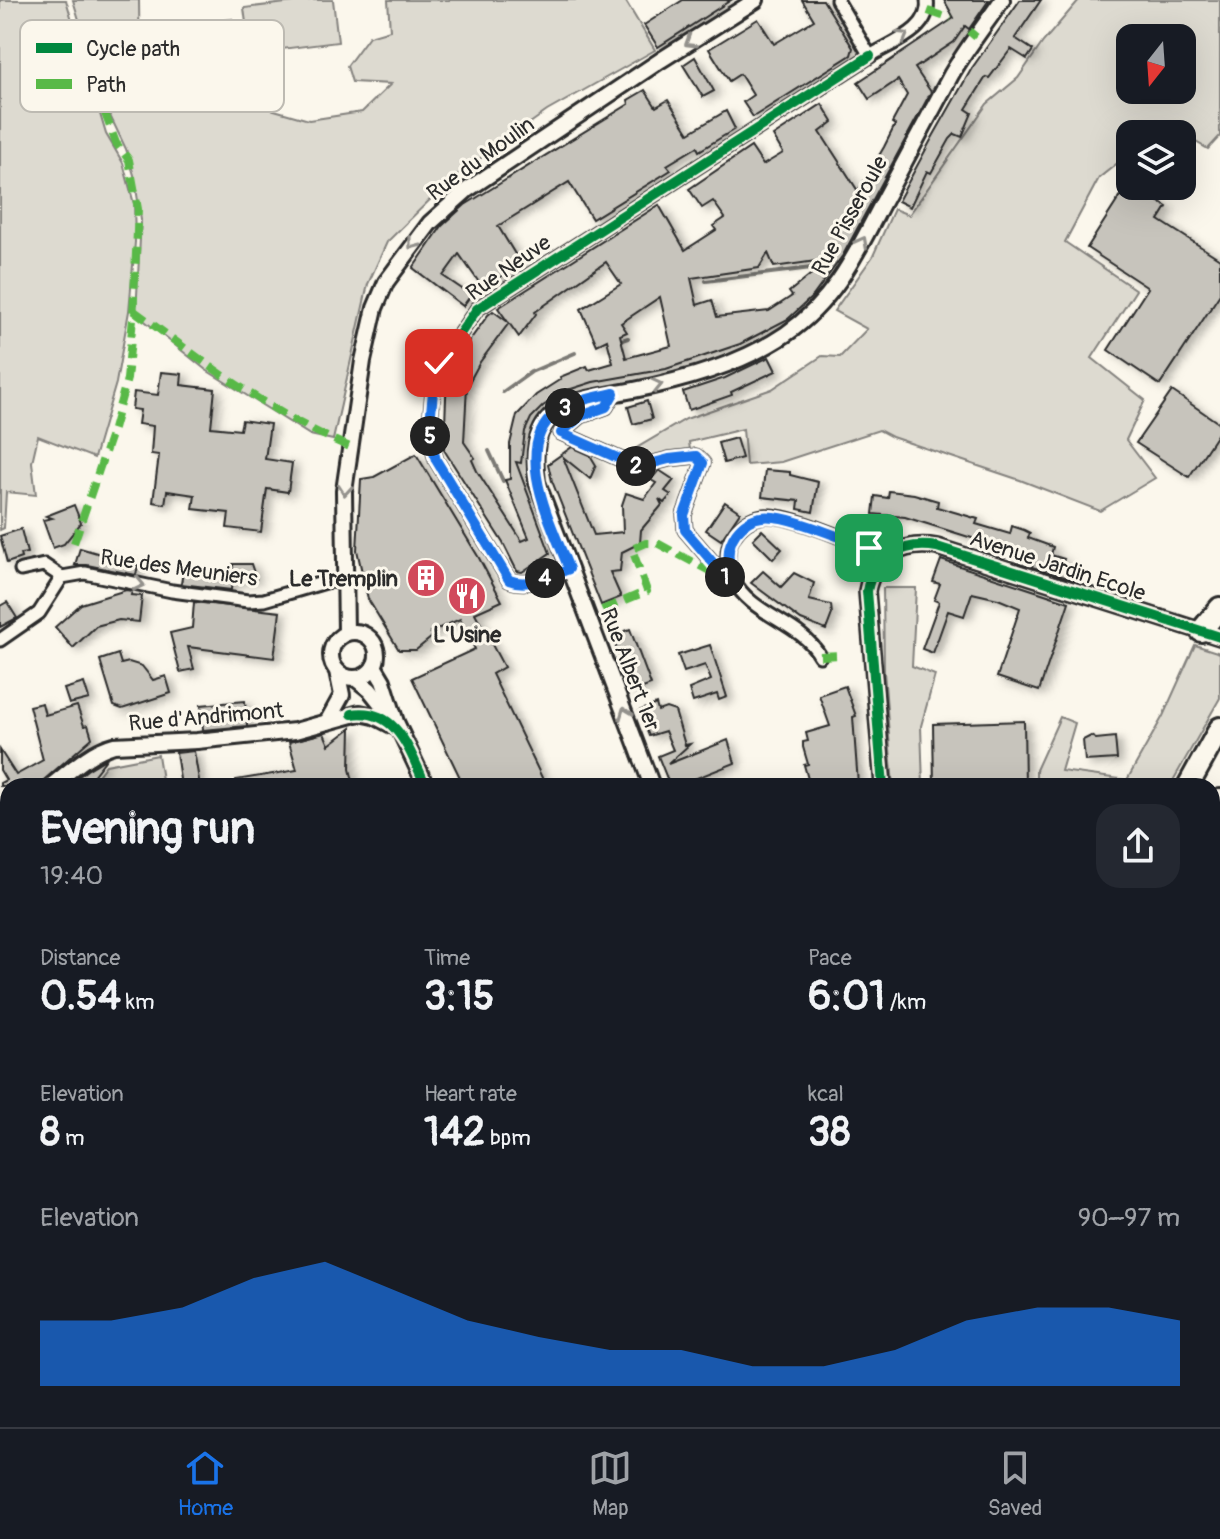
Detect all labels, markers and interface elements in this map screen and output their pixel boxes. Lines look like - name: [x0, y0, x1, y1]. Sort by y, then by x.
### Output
- legend: [20, 20, 284, 112]
- north arrow: [1116, 24, 1196, 104]
- map controls: [1116, 24, 1196, 200]
- one-way arrow: [894, 30, 909, 46]
- one-way arrow: [684, 32, 699, 47]
- text: Cycle path: [86, 35, 180, 63]
- text: Path: [86, 71, 126, 99]
- street label: Rue du Moulin: [421, 110, 540, 207]
- button: layers: [1116, 120, 1196, 200]
- street label: Rue Pisseroule: [806, 151, 894, 280]
- street label: Rue Neuve: [461, 228, 556, 307]
- one-way arrow: [409, 235, 423, 250]
- one-way arrow: [852, 237, 868, 251]
- pin: [405, 329, 473, 397]
- icon: check: [417, 341, 461, 385]
- one-way arrow: [650, 377, 663, 394]
- pin: 3: [545, 388, 585, 428]
- text: 3: [559, 394, 571, 422]
- pin: 5: [410, 416, 450, 456]
- text: 5: [424, 422, 436, 450]
- pin: 2: [616, 446, 656, 486]
- text: 2: [630, 452, 642, 480]
- one-way arrow: [336, 484, 353, 497]
- pin: [835, 514, 903, 582]
- street label: Avenue Jardin Ecole: [966, 524, 1149, 608]
- icon: arrive: [847, 526, 891, 570]
- street label: Rue des Meuniers: [98, 543, 259, 593]
- building icon: Le Tremplin: [405, 557, 447, 599]
- pin: 1: [705, 557, 745, 597]
- pin: 4: [525, 558, 565, 598]
- text: 1: [721, 563, 729, 591]
- text: 4: [539, 564, 551, 592]
- place label: Le Tremplin: [289, 565, 398, 593]
- one-way arrow: [132, 575, 145, 592]
- restaurant icon: L'Usine: [446, 575, 488, 617]
- street label: Rue Albert 1er: [594, 604, 666, 735]
- place label: L'Usine: [433, 621, 502, 649]
- street label: Rue d'Andrimont: [127, 696, 285, 738]
- one-way arrow: [618, 707, 635, 721]
- text: Evening run: [40, 802, 255, 857]
- button: share: [1096, 804, 1180, 888]
- text: 19:40: [40, 860, 103, 892]
- text: Distance: [40, 944, 120, 972]
- text: Time: [424, 944, 470, 972]
- text: Pace: [808, 944, 852, 972]
- text: 0.54: [40, 972, 121, 1021]
- text: 3:15: [424, 972, 494, 1021]
- text: 6:01: [808, 972, 885, 1021]
- text: km: [121, 988, 154, 1016]
- text: /km: [885, 988, 926, 1016]
- text: Elevation: [40, 1080, 124, 1108]
- text: Heart rate: [424, 1080, 517, 1108]
- text: kcal: [808, 1080, 844, 1108]
- text: 8: [40, 1108, 60, 1157]
- text: 142: [424, 1108, 485, 1157]
- text: 38: [808, 1108, 850, 1157]
- text: m: [60, 1124, 84, 1152]
- text: bpm: [485, 1124, 531, 1152]
- text: Elevation: [40, 1202, 139, 1234]
- text: 90–97 m: [1078, 1202, 1180, 1234]
- tab: Home: [178, 1446, 233, 1522]
- tab: Map: [588, 1446, 632, 1522]
- tab: Saved: [988, 1446, 1042, 1522]

